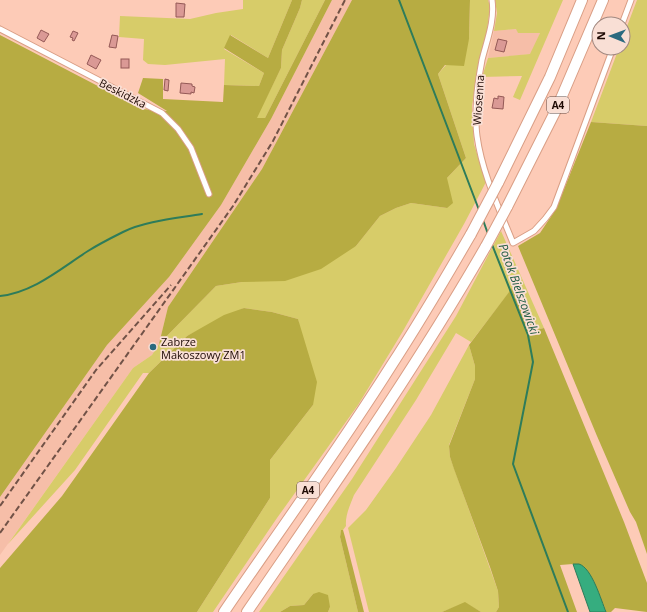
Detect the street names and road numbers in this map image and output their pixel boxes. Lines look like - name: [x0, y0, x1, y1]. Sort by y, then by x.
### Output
- street label: Wiosenna: [469, 74, 487, 126]
- street label: Beskidzka: [97, 75, 149, 111]
- road number: A4: [547, 97, 569, 113]
- road number: A4: [297, 482, 319, 498]

